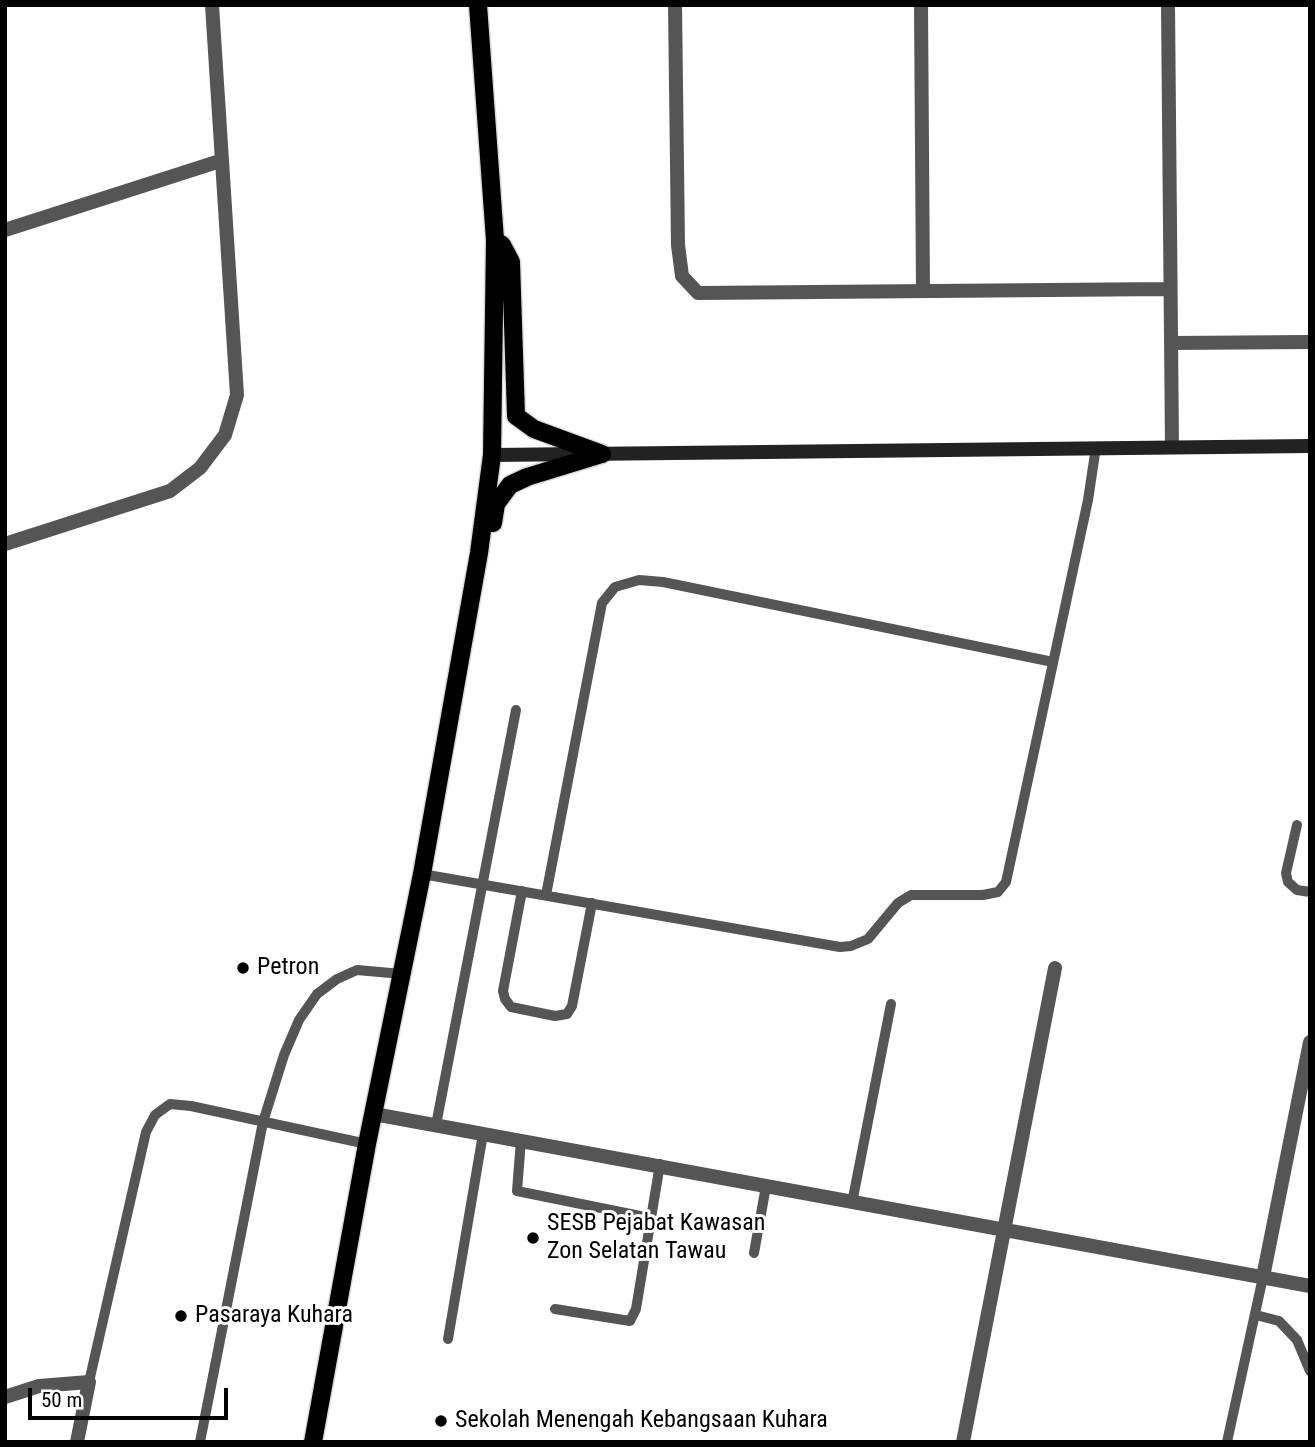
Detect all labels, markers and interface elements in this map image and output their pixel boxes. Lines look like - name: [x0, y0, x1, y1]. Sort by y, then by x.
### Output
- place label: Petron: [257, 954, 319, 982]
- marker: Petron: [235, 960, 251, 976]
- place label: SESB Pejabat Kawasan Zon Selatan Tawau: [547, 1210, 765, 1266]
- marker: SESB Pejabat Kawasan Zon Selatan Tawau: [525, 1230, 541, 1246]
- place label: Pasaraya Kuhara: [195, 1302, 353, 1330]
- marker: Pasaraya Kuhara: [173, 1308, 189, 1324]
- scale bar: [32, 1374, 231, 1418]
- text: 50 m: [41, 1388, 82, 1412]
- place label: Sekolah Menengah Kebangsaan Kuhara: [455, 1407, 828, 1435]
- marker: Sekolah Menengah Kebangsaan Kuhara: [433, 1413, 449, 1429]

